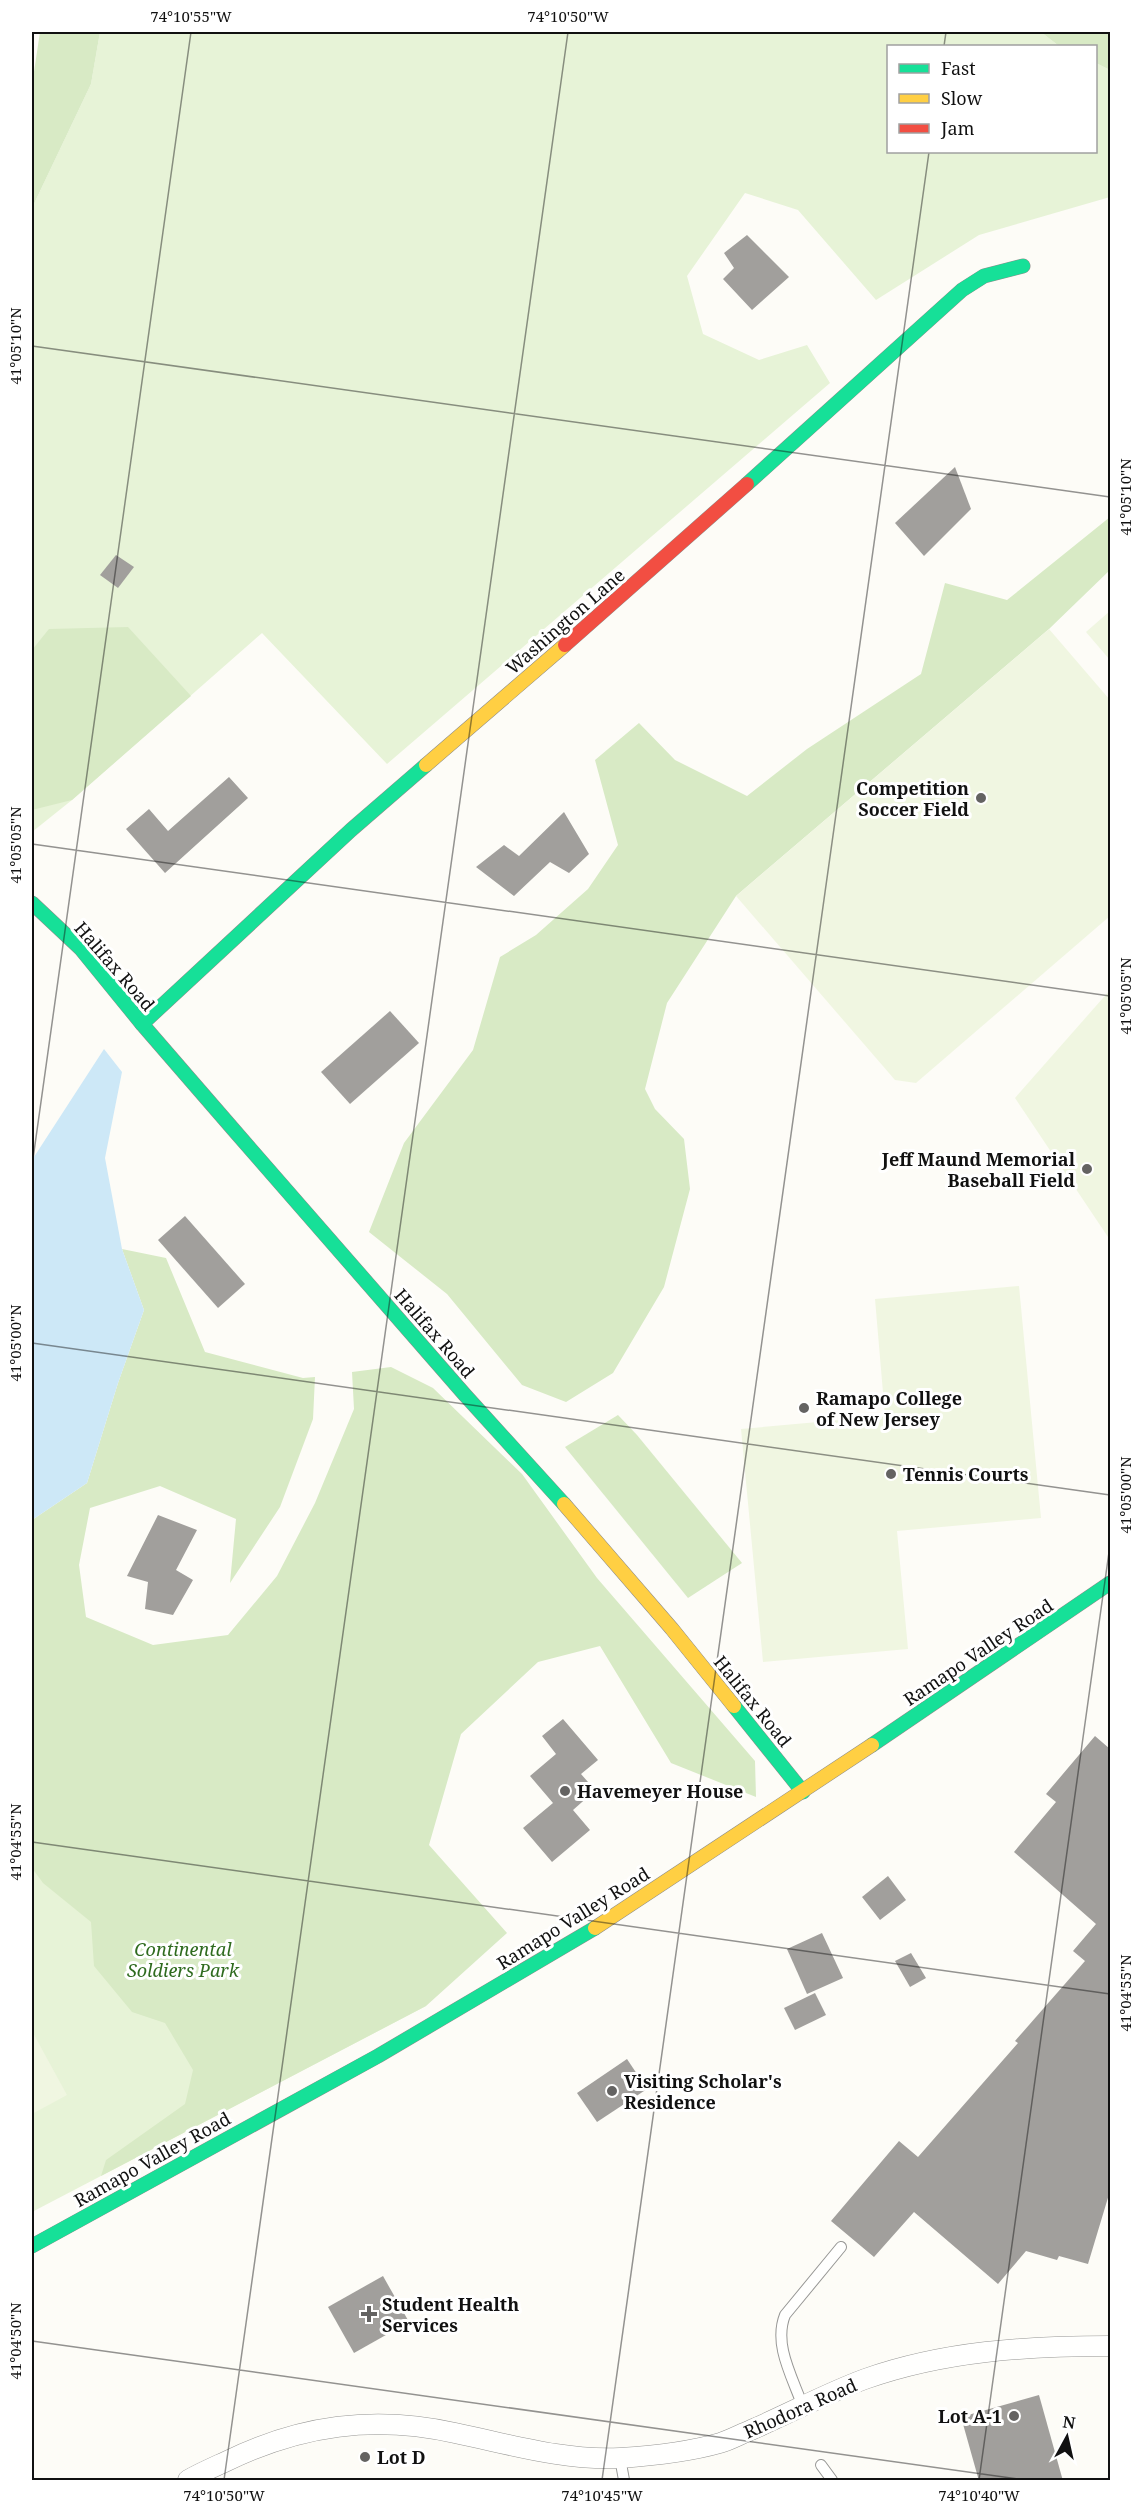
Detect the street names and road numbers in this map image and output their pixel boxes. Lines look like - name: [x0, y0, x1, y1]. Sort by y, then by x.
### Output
- street label: Washington Lane: [501, 563, 629, 679]
- street label: Halifax Road: [70, 916, 160, 1016]
- street label: Halifax Road: [390, 1283, 480, 1383]
- street label: Ramapo Valley Road: [899, 1593, 1057, 1711]
- street label: Halifax Road: [709, 1650, 797, 1752]
- street label: Ramapo Valley Road: [492, 1861, 654, 1975]
- street label: Ramapo Valley Road: [69, 2106, 235, 2212]
- street label: Rhodora Road: [740, 2372, 860, 2444]

